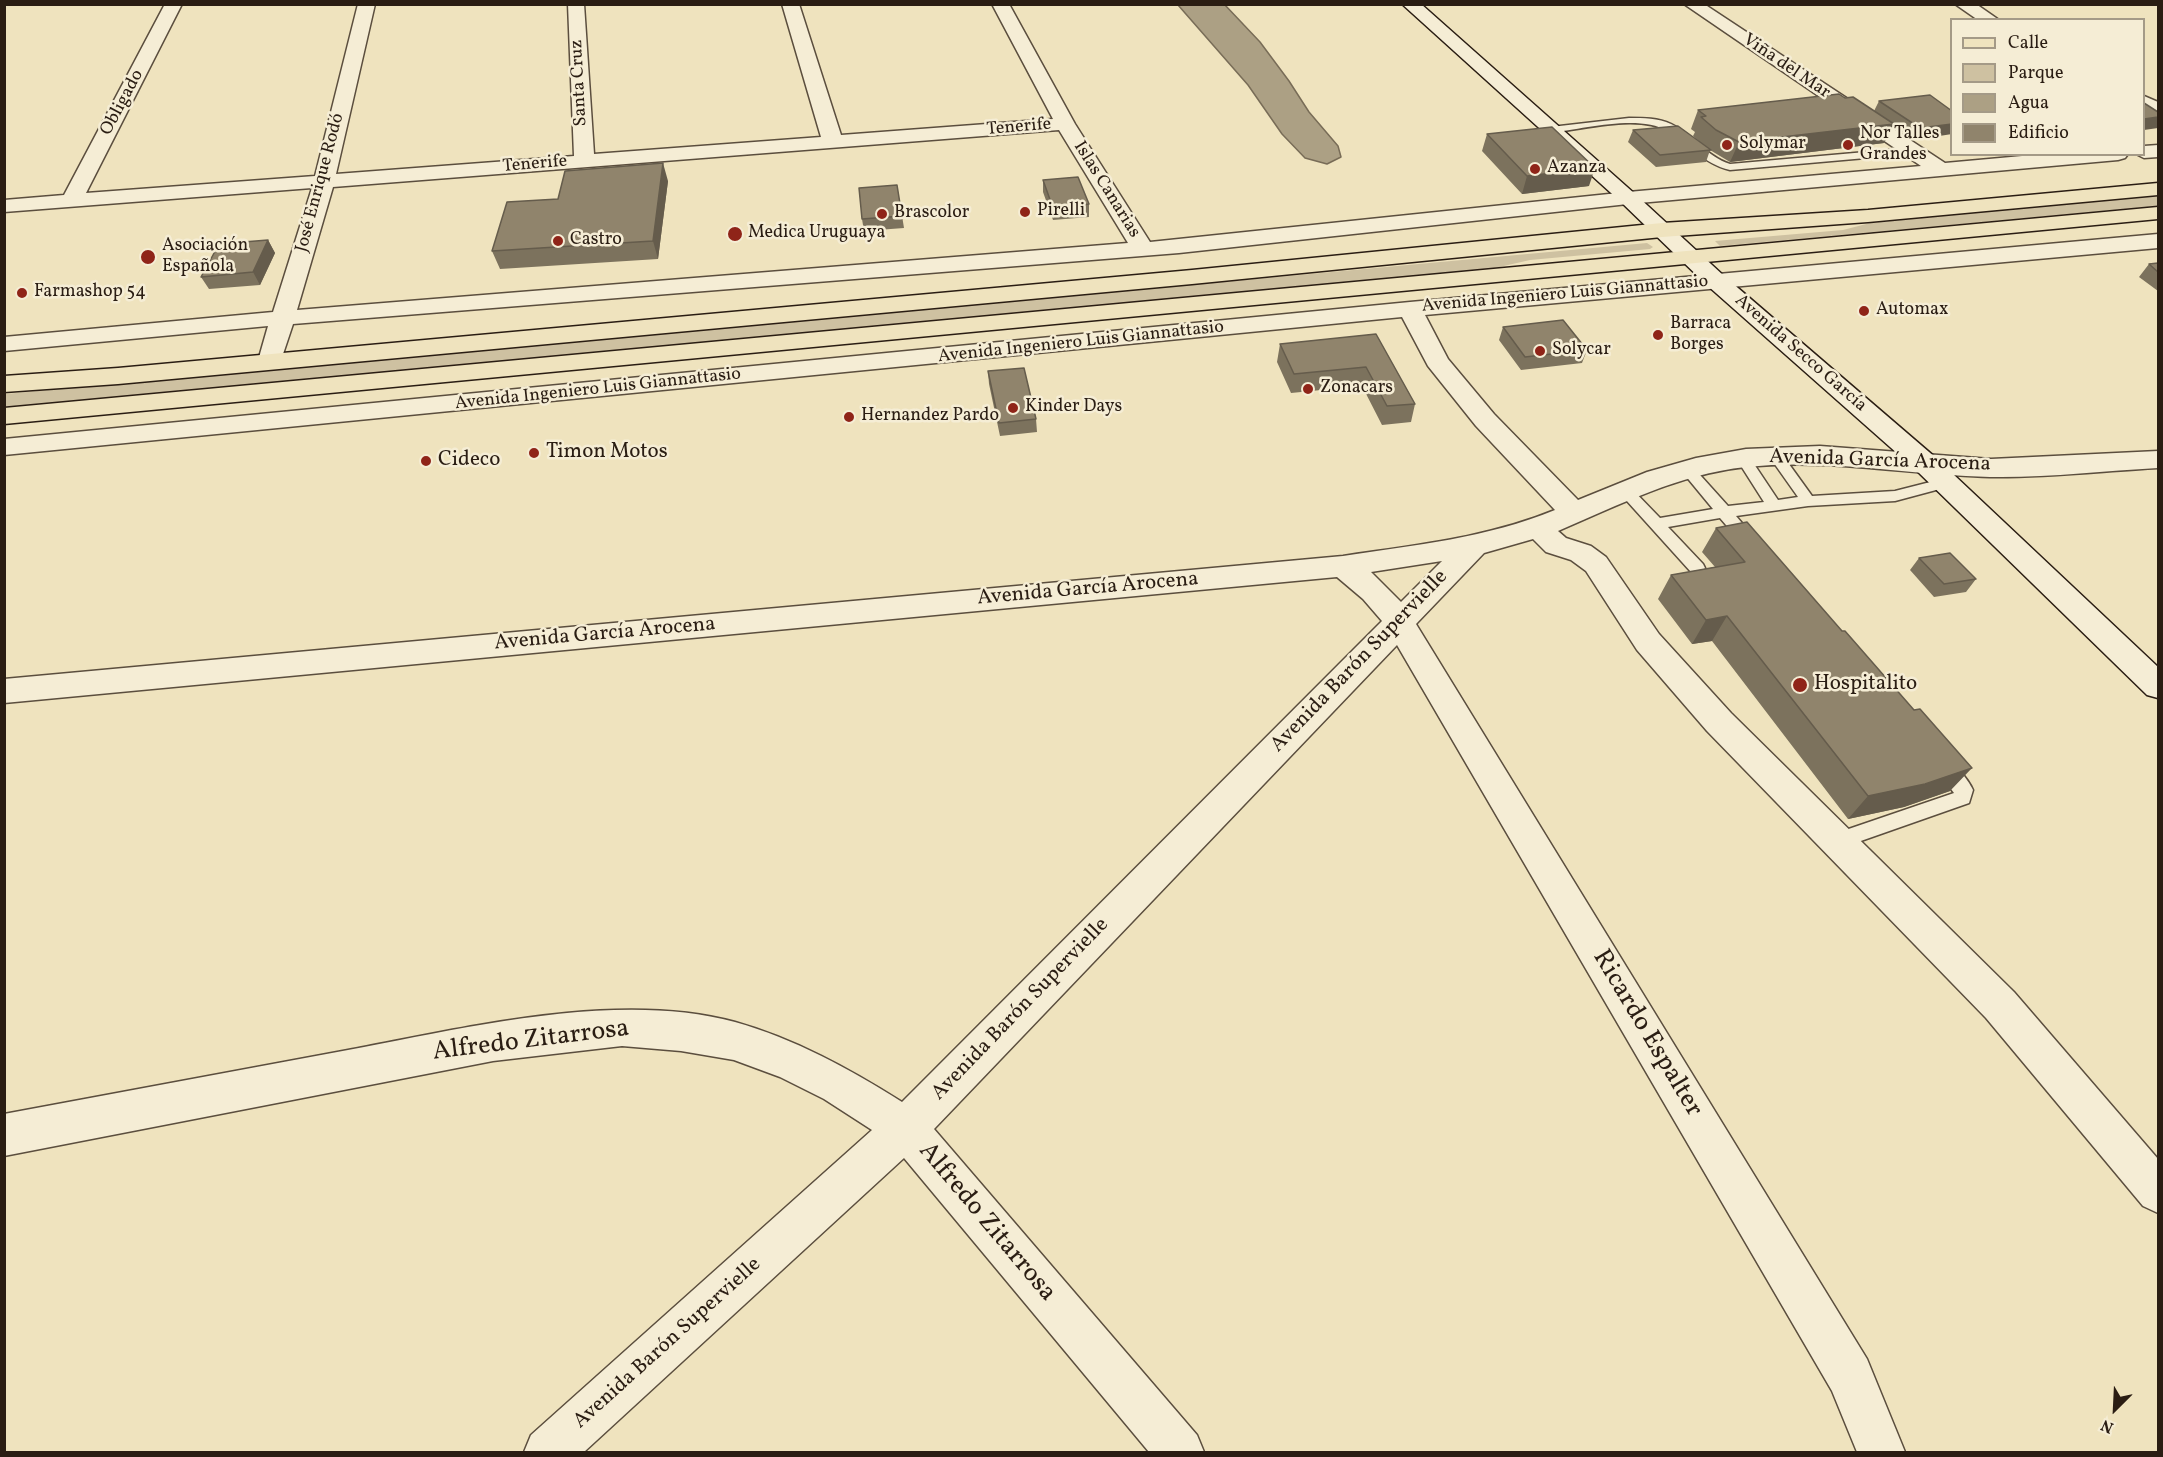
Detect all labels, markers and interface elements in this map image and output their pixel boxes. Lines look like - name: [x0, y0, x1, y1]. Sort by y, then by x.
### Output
- legend: [1950, 18, 2145, 156]
- street label: Viña del Mar: [1738, 30, 1834, 104]
- text: Calle: [2008, 31, 2048, 56]
- street label: Santa Cruz: [567, 39, 593, 127]
- text: Parque: [2008, 61, 2063, 86]
- street label: Obligado: [97, 66, 149, 140]
- text: Agua: [2008, 91, 2049, 116]
- street label: José Enrique Rodó: [292, 111, 350, 255]
- street label: Tenerife: [986, 114, 1052, 142]
- text: Edificio: [2008, 121, 2069, 146]
- place label: Nor Talles Grandes: [1860, 124, 1939, 166]
- place label: Solymar: [1739, 134, 1806, 156]
- street label: Islas Canarias: [1068, 138, 1144, 242]
- marker: Solymar: [1720, 138, 1734, 152]
- marker: Nor Talles Grandes: [1841, 138, 1855, 152]
- street label: Tenerife: [502, 151, 568, 179]
- place label: Azanza: [1547, 158, 1606, 180]
- marker: Azanza: [1528, 162, 1542, 176]
- place label: Pirelli: [1037, 201, 1085, 223]
- place label: Brascolor: [894, 203, 969, 225]
- marker: Pirelli: [1018, 205, 1032, 219]
- marker: Brascolor: [875, 207, 889, 221]
- place label: Medica Uruguaya: [748, 223, 885, 245]
- marker: Medica Uruguaya: [726, 225, 744, 243]
- place label: Castro: [570, 230, 622, 252]
- marker: Castro: [551, 234, 565, 248]
- place label: Asociación Española: [162, 236, 248, 278]
- marker: Asociación Española: [139, 248, 157, 266]
- street label: Avenida Ingeniero Luis Giannattasio: [1421, 272, 1709, 318]
- place label: Farmashop 54: [34, 282, 146, 304]
- marker: Farmashop 54: [15, 286, 29, 300]
- street label: Avenida Secco García: [1729, 291, 1871, 417]
- place label: Automax: [1876, 300, 1948, 322]
- marker: Automax: [1857, 304, 1871, 318]
- place label: Barraca Borges: [1670, 314, 1731, 356]
- street label: Avenida Ingeniero Luis Giannattasio: [937, 317, 1225, 369]
- marker: Barraca Borges: [1651, 328, 1665, 342]
- place label: Solycar: [1552, 340, 1611, 362]
- marker: Solycar: [1533, 344, 1547, 358]
- street label: Avenida Ingeniero Luis Giannattasio: [454, 364, 742, 416]
- place label: Zonacars: [1320, 378, 1393, 400]
- marker: Zonacars: [1301, 382, 1315, 396]
- place label: Kinder Days: [1025, 397, 1122, 419]
- marker: Kinder Days: [1006, 401, 1020, 415]
- place label: Hernandez Pardo: [861, 406, 999, 428]
- marker: Hernandez Pardo: [842, 410, 856, 424]
- place label: Timon Motos: [546, 440, 668, 466]
- marker: Timon Motos: [527, 446, 541, 460]
- street label: Avenida García Arocena: [1769, 446, 1991, 478]
- place label: Cideco: [438, 448, 500, 474]
- marker: Cideco: [419, 454, 433, 468]
- street label: Avenida Barón Supervielle: [1266, 565, 1454, 759]
- street label: Avenida García Arocena: [976, 568, 1200, 612]
- street label: Avenida García Arocena: [493, 613, 717, 657]
- place label: Hospitalito: [1814, 672, 1917, 698]
- marker: Hospitalito: [1791, 676, 1809, 694]
- street label: Avenida Barón Supervielle: [927, 913, 1115, 1107]
- street label: Ricardo Espalter: [1584, 945, 1708, 1123]
- street label: Alfredo Zitarrosa: [431, 1014, 631, 1070]
- street label: Alfredo Zitarrosa: [910, 1137, 1062, 1309]
- street label: Avenida Barón Supervielle: [569, 1253, 767, 1435]
- north arrow: [2085, 1379, 2145, 1439]
- text: N: [2098, 1413, 2117, 1438]

